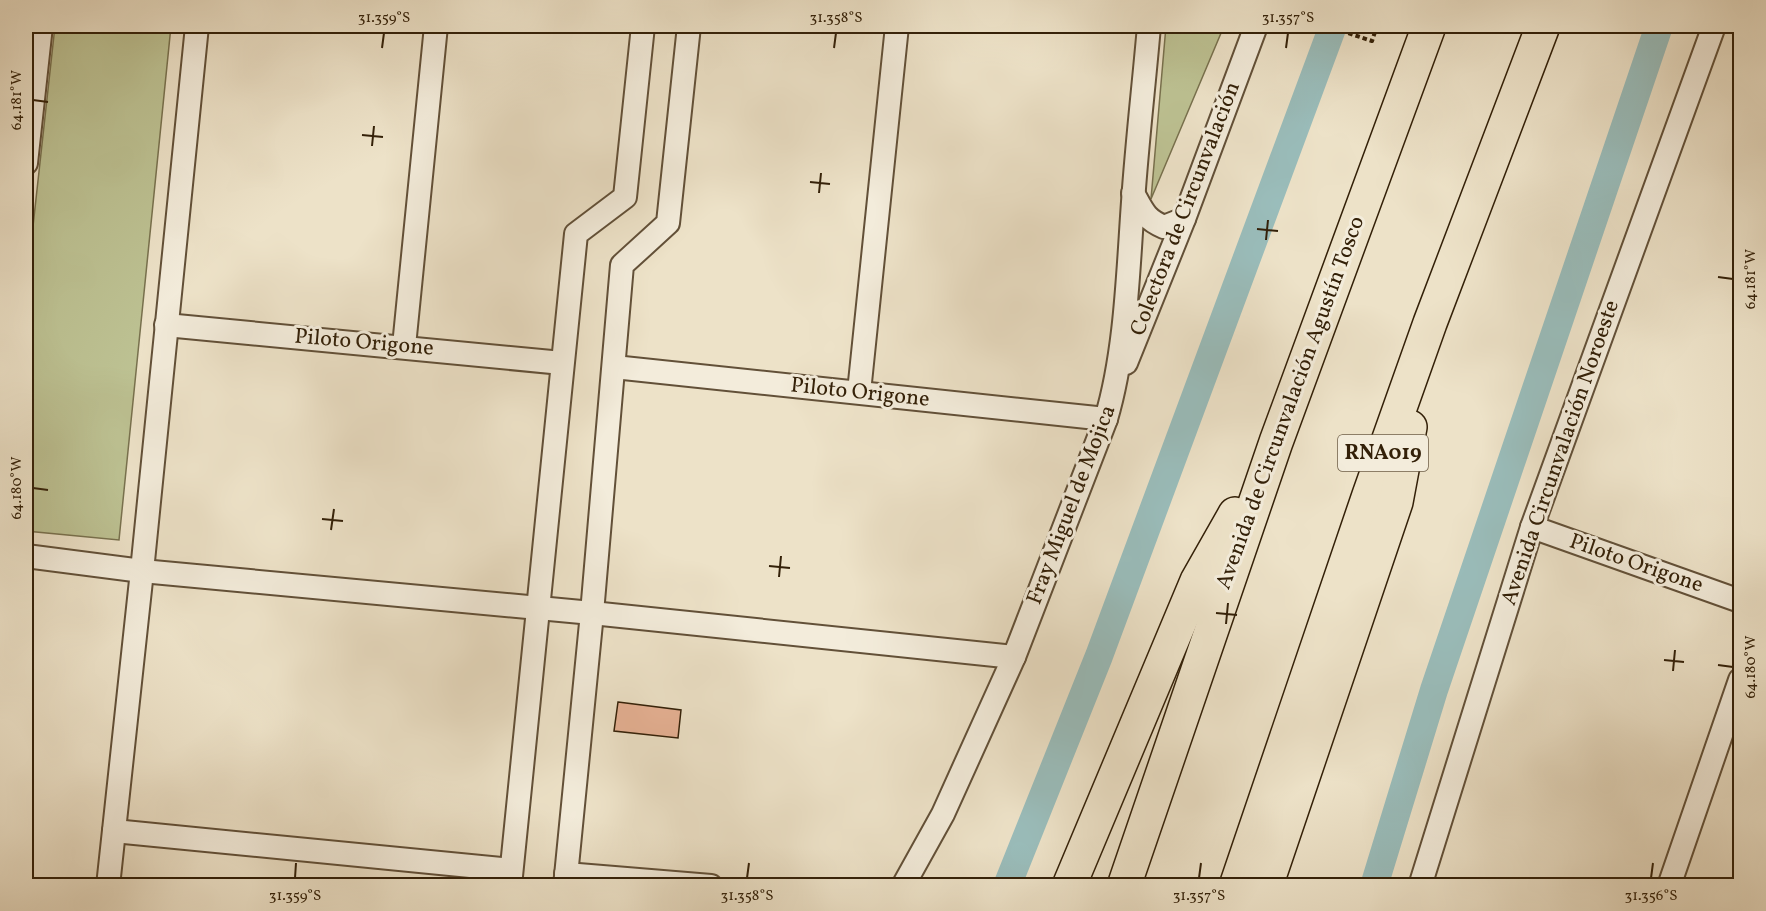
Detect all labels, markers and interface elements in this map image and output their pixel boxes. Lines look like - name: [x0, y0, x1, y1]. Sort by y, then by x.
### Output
- text: 31.359°S: [358, 8, 410, 29]
- text: 31.358°S: [809, 8, 863, 29]
- text: 31.357°S: [1262, 8, 1314, 29]
- text: 64.181°W: [7, 70, 28, 130]
- street label: Colectora de Circunvalación: [1123, 77, 1249, 341]
- street label: Avenida de Circunvalación Agustín Tosco: [1209, 212, 1373, 594]
- text: 64.181°W: [1741, 249, 1762, 309]
- street label: Avenida Circunvalación Noroeste: [1494, 296, 1628, 610]
- street label: Piloto Origone: [293, 321, 435, 365]
- street label: Piloto Origone: [789, 370, 931, 416]
- street label: Fray Miguel de Mojica: [1020, 401, 1124, 609]
- road number: RNA019: [1338, 435, 1428, 471]
- text: 64.180°W: [7, 456, 28, 520]
- street label: Piloto Origone: [1565, 527, 1707, 601]
- text: 64.180°W: [1741, 635, 1762, 699]
- text: 31.359°S: [269, 886, 321, 907]
- text: 31.358°S: [720, 886, 774, 907]
- text: 31.357°S: [1173, 886, 1225, 907]
- text: 31.356°S: [1625, 886, 1678, 907]

